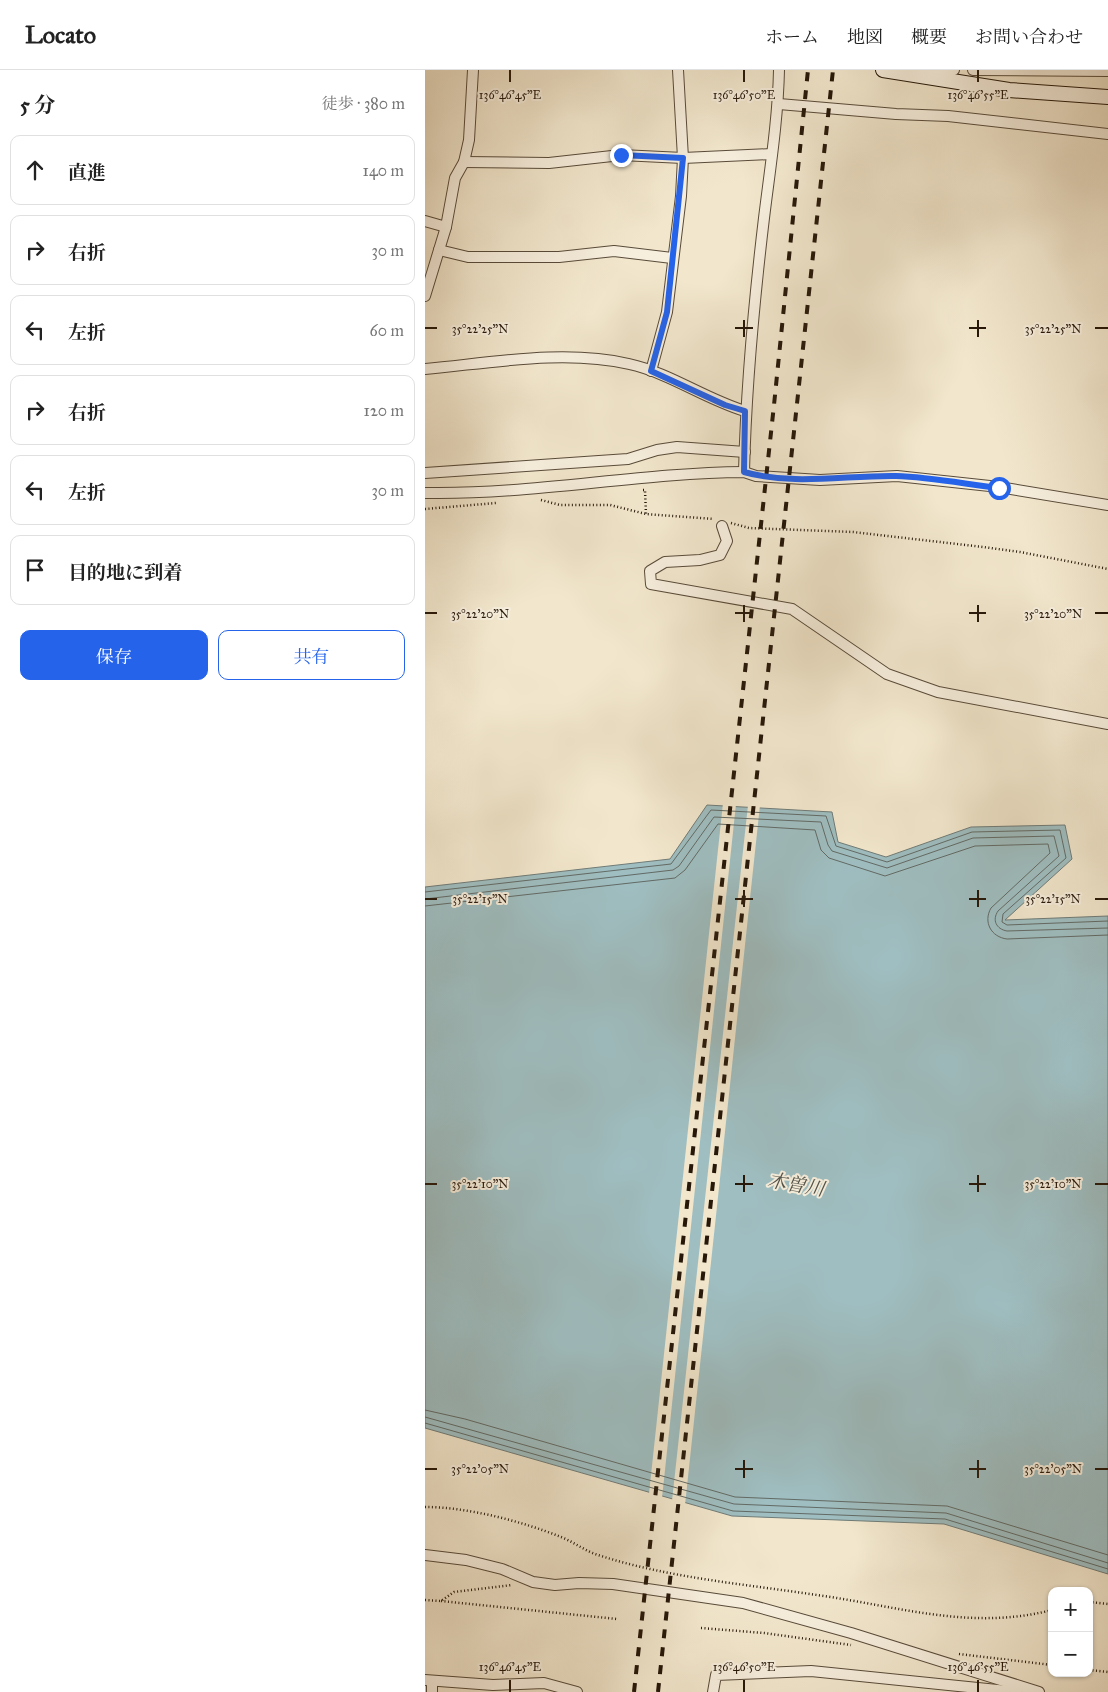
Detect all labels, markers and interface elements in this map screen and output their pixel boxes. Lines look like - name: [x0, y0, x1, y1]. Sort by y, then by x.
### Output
- text: Locato: [25, 20, 96, 50]
- text: ホーム: [765, 26, 819, 48]
- text: 地図: [847, 26, 883, 48]
- text: 概要: [911, 26, 947, 48]
- text: お問い合わせ: [975, 26, 1083, 48]
- text: 136°46'45"E: [479, 88, 542, 102]
- text: 136°46'50"E: [713, 88, 776, 102]
- text: 136°46'55"E: [947, 88, 1009, 102]
- text: 5 分: [20, 92, 55, 118]
- text: 徒歩 · 380 m: [322, 94, 405, 113]
- route end: [610, 144, 633, 167]
- icon: ahead: [21, 156, 49, 184]
- text: 直進: [68, 161, 106, 184]
- text: 140 m: [363, 161, 404, 180]
- icon: right: [21, 236, 49, 264]
- text: 右折: [68, 241, 106, 264]
- text: 30 m: [371, 241, 404, 260]
- icon: left: [21, 316, 49, 344]
- text: 左折: [68, 321, 106, 344]
- text: 60 m: [370, 321, 404, 340]
- text: 35°22'25"N: [452, 322, 508, 336]
- text: 35°22'25"N: [1025, 322, 1081, 336]
- icon: right: [21, 396, 49, 424]
- text: 右折: [68, 401, 106, 424]
- text: 120 m: [364, 401, 404, 420]
- icon: left: [21, 476, 49, 504]
- route start: [988, 477, 1011, 500]
- text: 左折: [68, 481, 106, 504]
- text: 30 m: [371, 481, 404, 500]
- icon: arrive: [21, 556, 49, 584]
- text: 目的地に到着: [68, 561, 182, 584]
- text: 35°22'20"N: [451, 607, 509, 621]
- text: 35°22'20"N: [1024, 607, 1082, 621]
- button: 保存: [20, 630, 208, 680]
- button: 共有: [218, 630, 405, 680]
- text: 35°22'15"N: [452, 892, 508, 906]
- text: 35°22'15"N: [1025, 892, 1081, 906]
- water label: 木曽川: [766, 1168, 828, 1201]
- text: 35°22'10"N: [452, 1177, 508, 1191]
- text: 35°22'10"N: [1025, 1177, 1081, 1191]
- text: 35°22'05"N: [451, 1462, 509, 1476]
- text: 35°22'05"N: [1024, 1462, 1082, 1476]
- map controls: [1048, 1587, 1093, 1677]
- button: +: [1048, 1587, 1093, 1632]
- button: −: [1048, 1632, 1093, 1677]
- text: 136°46'45"E: [479, 1660, 542, 1674]
- text: 136°46'50"E: [713, 1660, 776, 1674]
- text: 136°46'55"E: [947, 1660, 1009, 1674]

